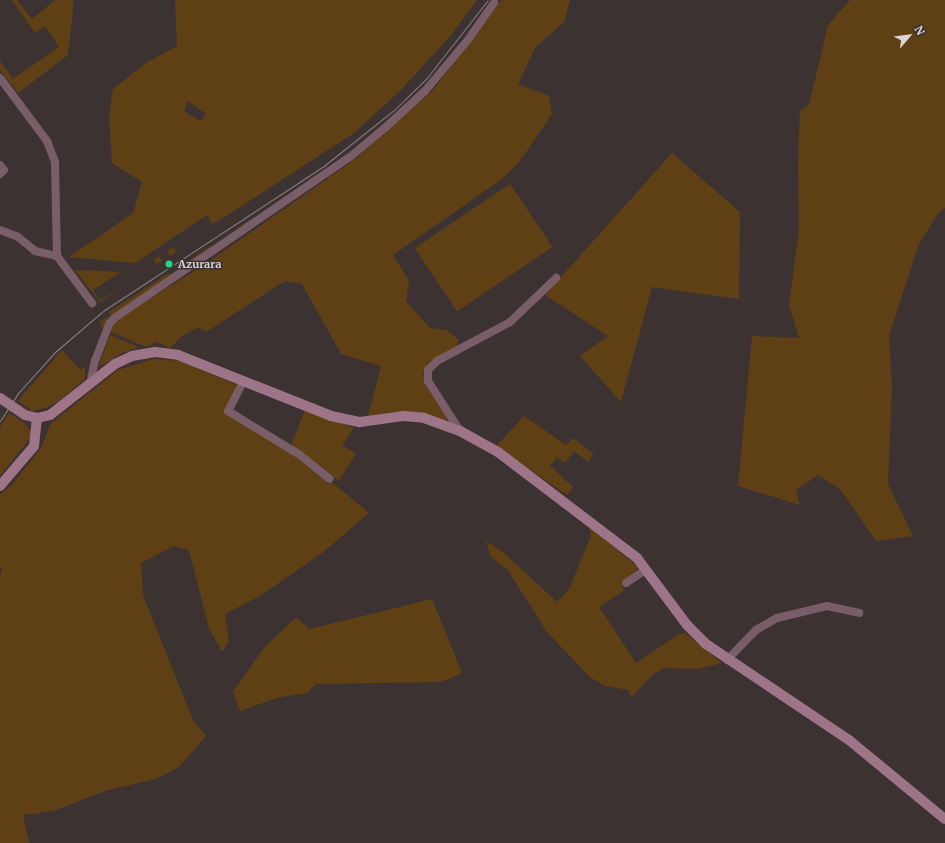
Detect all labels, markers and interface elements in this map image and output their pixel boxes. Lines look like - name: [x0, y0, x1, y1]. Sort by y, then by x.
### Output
- north arrow: [889, 16, 929, 56]
- text: N: [911, 23, 928, 37]
- place label: Azurara: [178, 257, 221, 271]
- marker: Azurara: [163, 258, 175, 270]

